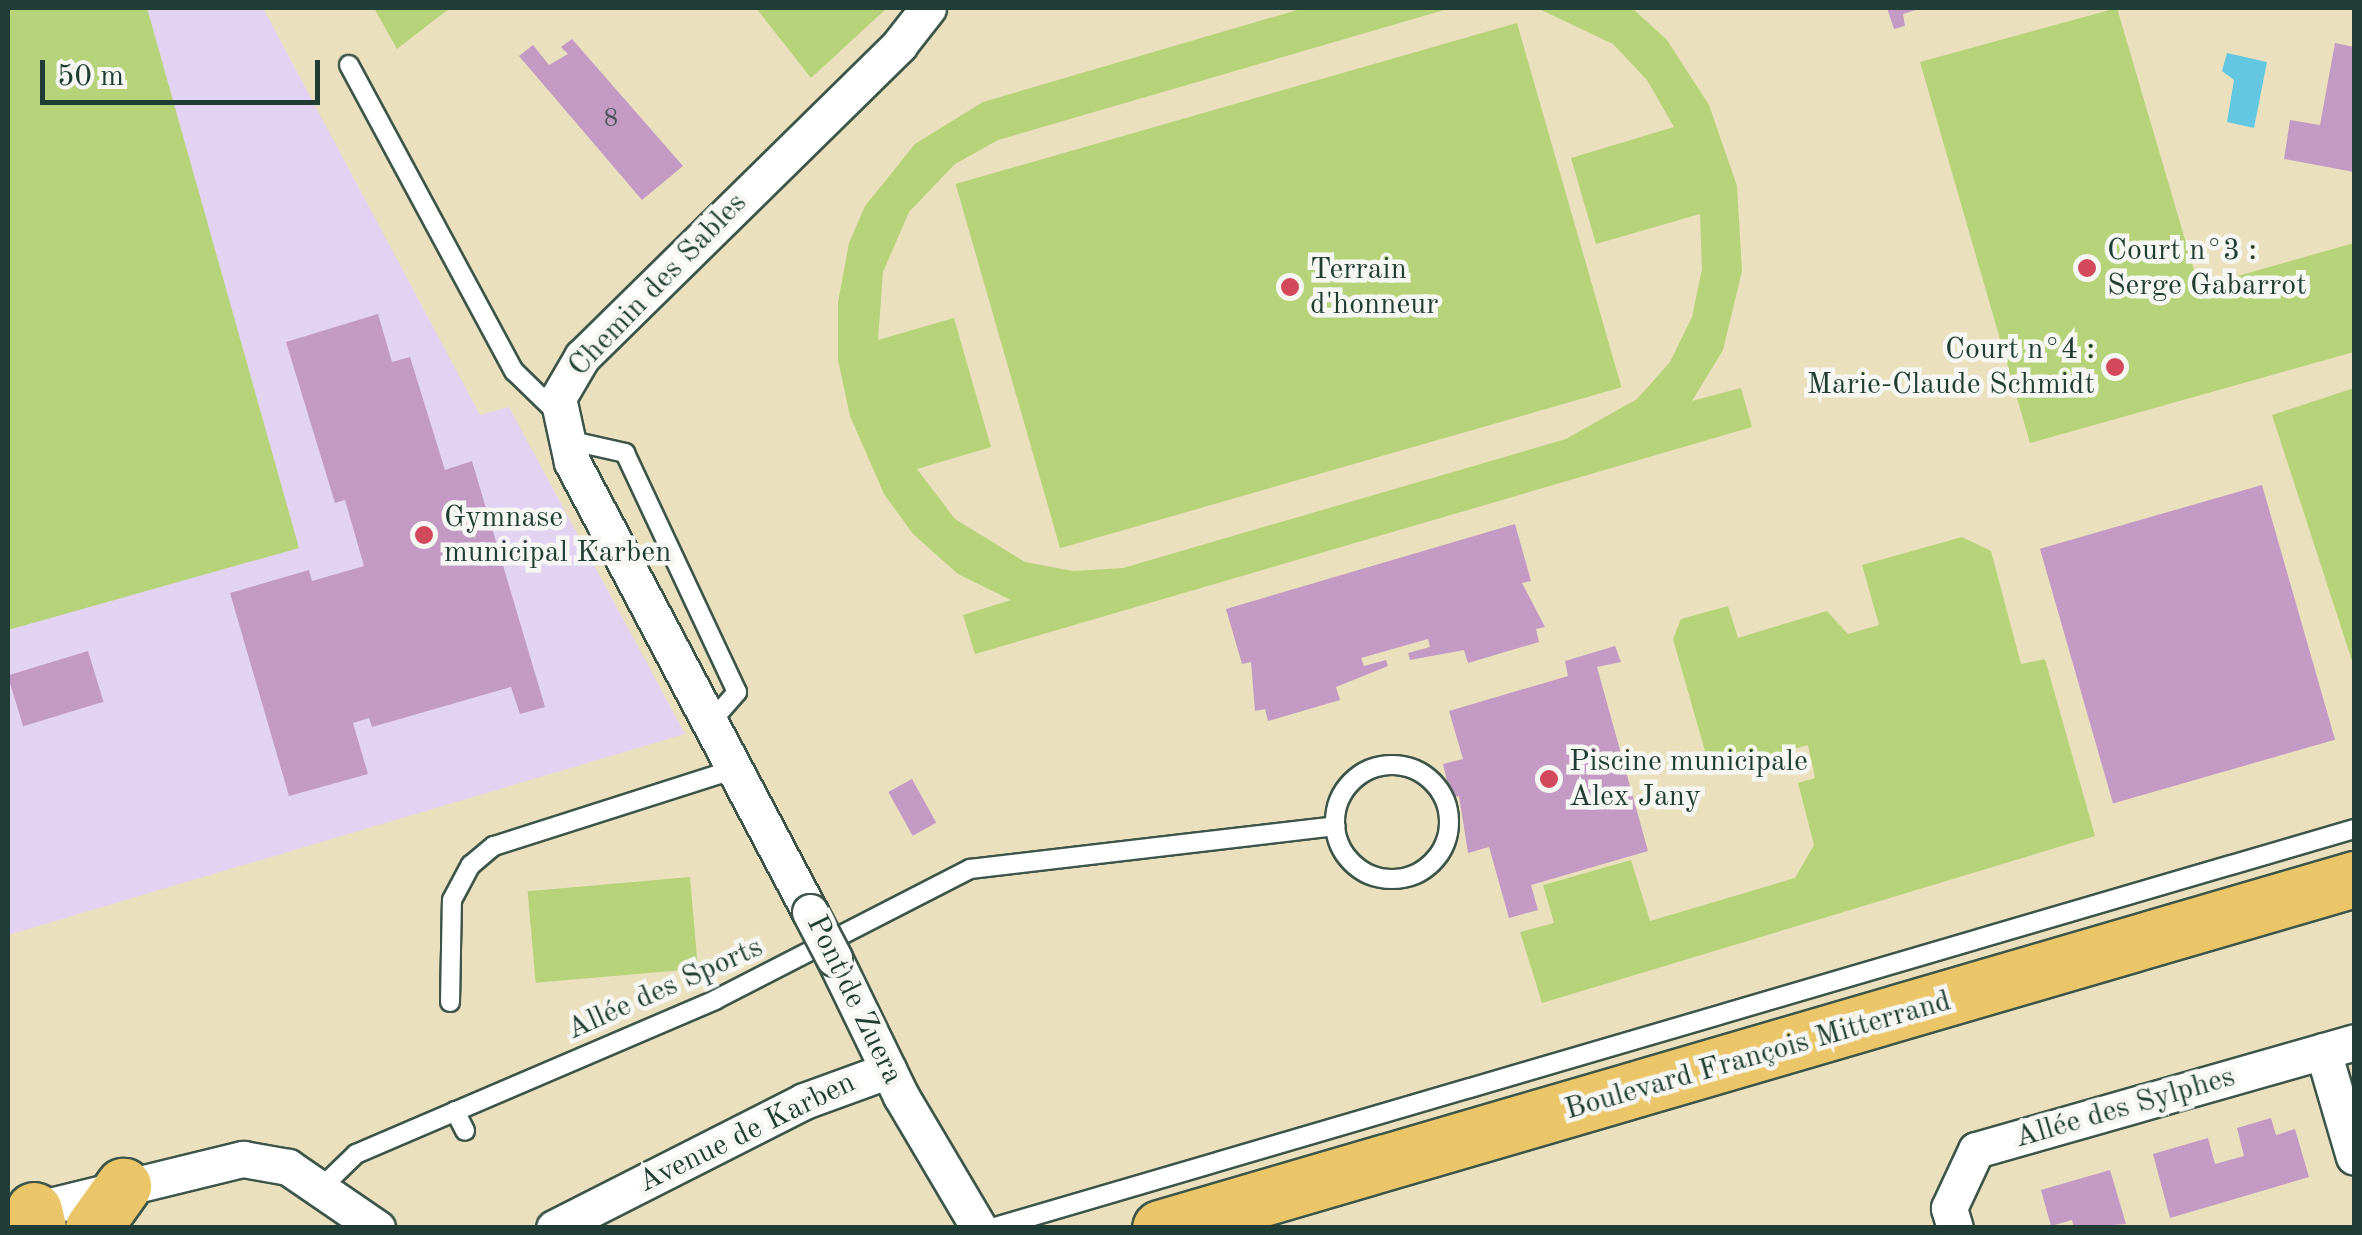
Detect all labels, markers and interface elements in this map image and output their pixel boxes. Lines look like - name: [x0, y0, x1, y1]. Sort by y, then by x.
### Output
- scale bar: [45, 40, 325, 102]
- text: 50 m: [57, 62, 124, 92]
- house number: 8: [604, 105, 618, 135]
- street label: Chemin des Sables: [561, 186, 755, 384]
- place label: Court n°3 : Serge Gabarrot: [2107, 233, 2307, 304]
- place label: Terrain d'honneur: [1310, 252, 1439, 322]
- marker: Court n°3 : Serge Gabarrot: [2076, 257, 2098, 279]
- marker: Terrain d'honneur: [1279, 276, 1301, 298]
- place label: Court n°4 : Marie-Claude Schmidt: [1807, 332, 2095, 402]
- marker: Court n°4 : Marie-Claude Schmidt: [2104, 356, 2126, 378]
- place label: Gymnase municipal Karben: [444, 500, 671, 570]
- marker: Gymnase municipal Karben: [413, 524, 435, 546]
- place label: Piscine municipale Alex Jany: [1569, 744, 1808, 814]
- marker: Piscine municipale Alex Jany: [1538, 768, 1560, 790]
- street label: Pont de Zuera: [798, 910, 910, 1090]
- street label: Allée des Sports: [561, 930, 769, 1048]
- street label: Boulevard François Mitterrand: [1561, 984, 1955, 1128]
- street label: Allée des Sylphes: [2011, 1059, 2239, 1157]
- street label: Avenue de Karben: [633, 1065, 861, 1201]

